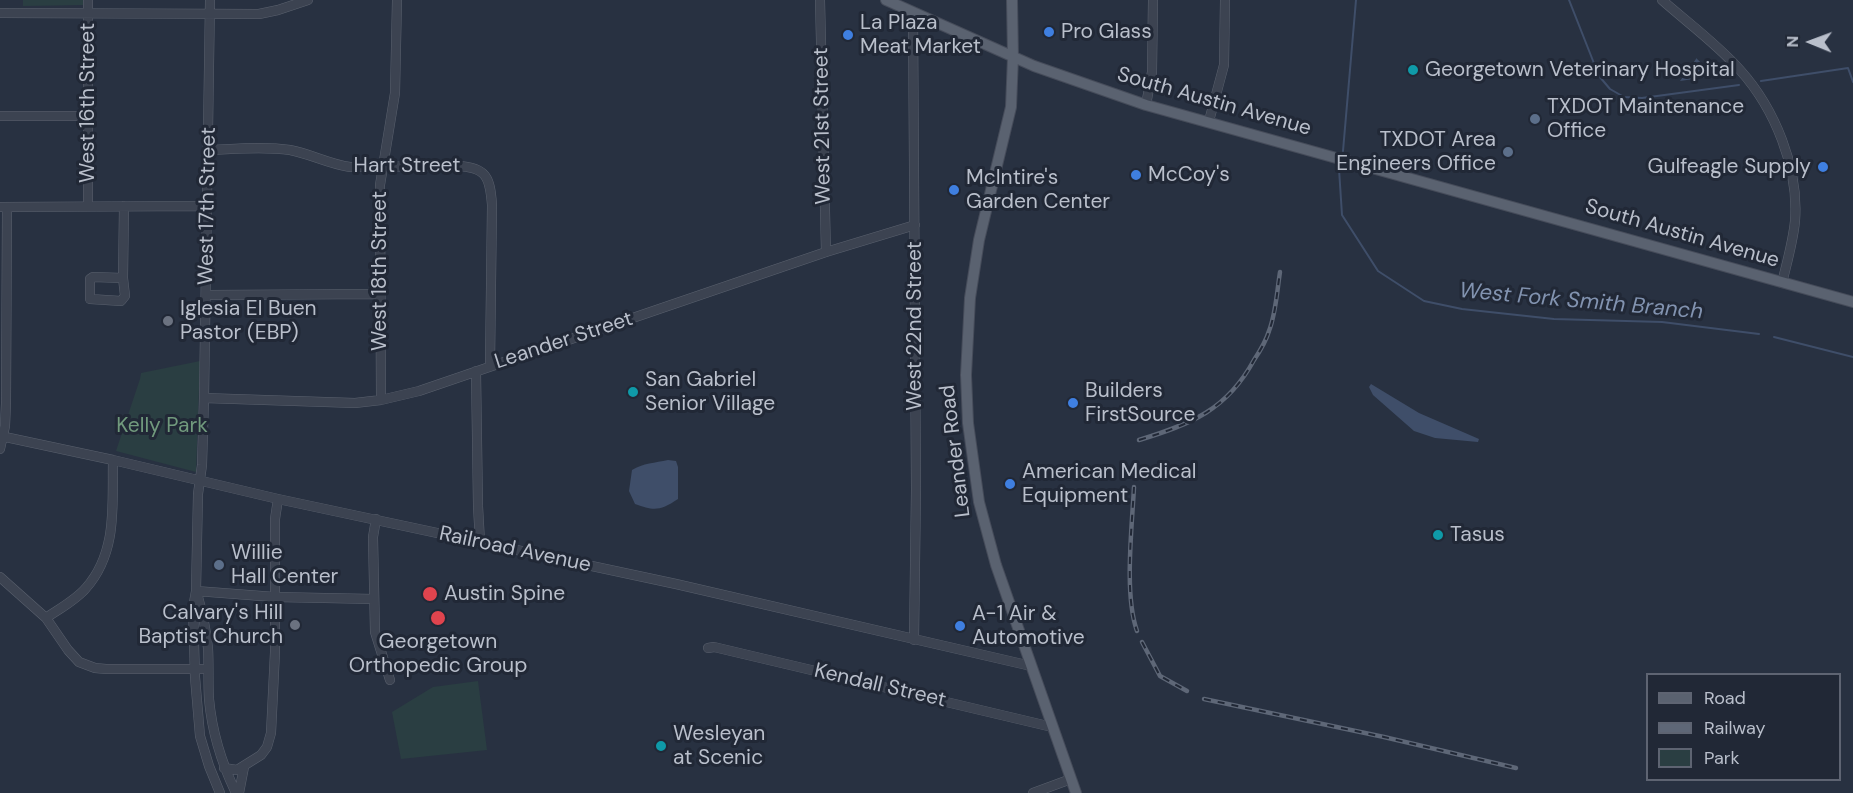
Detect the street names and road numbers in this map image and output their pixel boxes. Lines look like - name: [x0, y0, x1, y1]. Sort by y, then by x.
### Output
- street label: West 16th Street: [75, 23, 101, 183]
- street label: West 21st Street: [809, 47, 837, 205]
- street label: South Austin Avenue: [1114, 62, 1314, 142]
- street label: West 17th Street: [194, 127, 222, 285]
- street label: Hart Street: [354, 153, 460, 179]
- street label: West 18th Street: [367, 191, 393, 351]
- street label: South Austin Avenue: [1582, 194, 1782, 274]
- street label: West 22nd Street: [902, 241, 928, 411]
- street label: Leander Street: [492, 307, 636, 375]
- street label: Leander Road: [935, 383, 977, 519]
- street label: Railroad Avenue: [437, 522, 593, 578]
- street label: Kendall Street: [812, 659, 948, 713]

